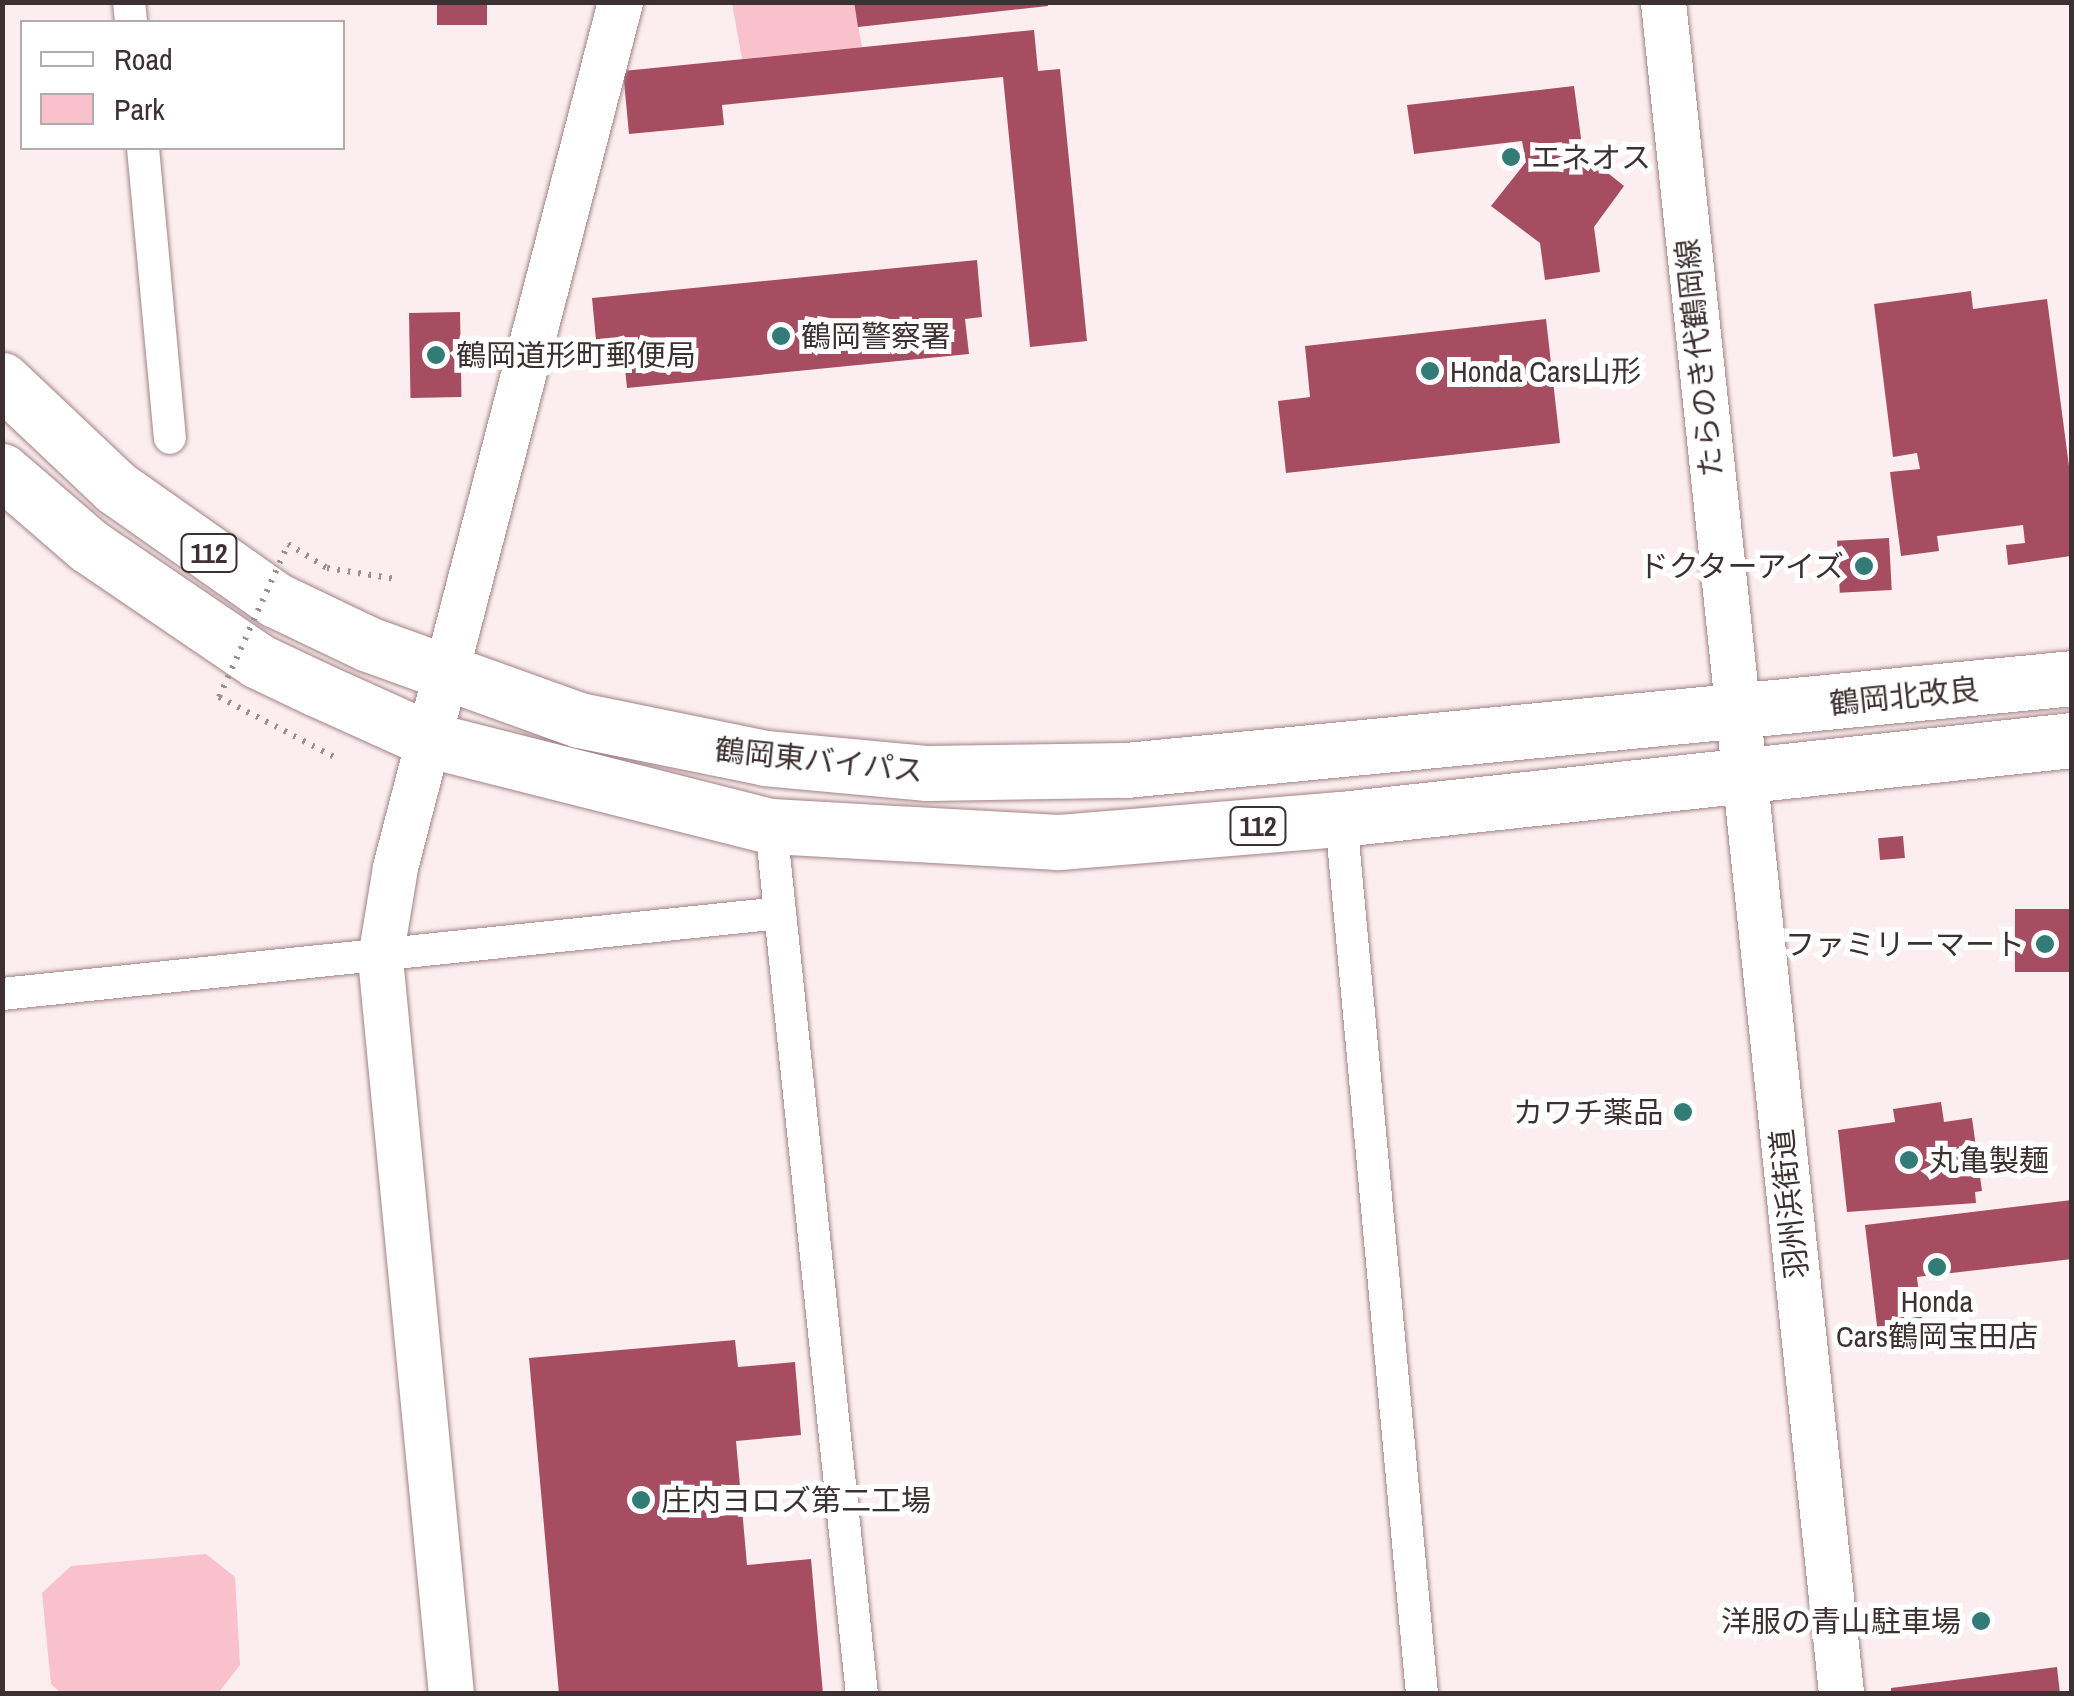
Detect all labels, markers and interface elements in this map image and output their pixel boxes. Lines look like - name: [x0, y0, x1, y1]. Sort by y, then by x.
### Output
- legend: [20, 20, 345, 150]
- text: Road: [114, 39, 173, 79]
- text: Park: [114, 89, 165, 129]
- place label: エネオス: [1531, 139, 1651, 175]
- marker: エネオス: [1500, 146, 1522, 168]
- street label: たらのき代鶴岡線: [1669, 237, 1729, 479]
- place label: 鶴岡警察署: [801, 318, 951, 354]
- marker: 鶴岡警察署: [770, 325, 792, 347]
- place label: 鶴岡道形町郵便局: [456, 337, 696, 373]
- marker: 鶴岡道形町郵便局: [425, 344, 447, 366]
- place label: Honda Cars山形: [1450, 353, 1641, 389]
- marker: Honda Cars山形: [1419, 360, 1441, 382]
- road number: 112: [179, 530, 239, 576]
- place label: ドクターアイズ: [1634, 548, 1844, 584]
- marker: ドクターアイズ: [1853, 555, 1875, 577]
- street label: 鶴岡北改良: [1828, 670, 1980, 722]
- street label: 鶴岡東バイパス: [713, 731, 925, 789]
- road number: 112: [1228, 803, 1288, 849]
- place label: ファミリーマート: [1785, 926, 2025, 962]
- marker: ファミリーマート: [2034, 933, 2056, 955]
- place label: カワチ薬品: [1513, 1094, 1663, 1130]
- marker: カワチ薬品: [1672, 1101, 1694, 1123]
- street label: 羽州浜街道: [1763, 1128, 1815, 1280]
- place label: 丸亀製麺: [1929, 1142, 2049, 1178]
- marker: 丸亀製麺: [1898, 1149, 1920, 1171]
- marker: Honda Cars鶴岡宝田店: [1926, 1256, 1948, 1278]
- place label: Honda Cars鶴岡宝田店: [1836, 1283, 2038, 1354]
- place label: 庄内ヨロズ第二工場: [661, 1482, 931, 1518]
- marker: 庄内ヨロズ第二工場: [630, 1489, 652, 1511]
- place label: 洋服の青山駐車場: [1721, 1603, 1961, 1639]
- marker: 洋服の青山駐車場: [1970, 1610, 1992, 1632]

